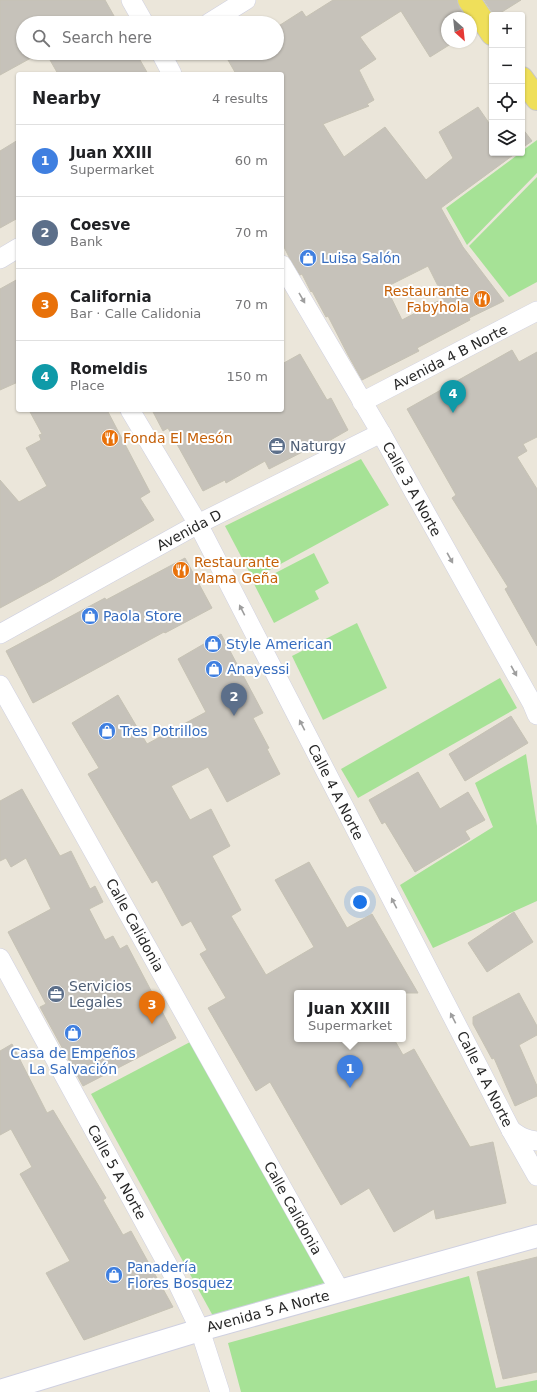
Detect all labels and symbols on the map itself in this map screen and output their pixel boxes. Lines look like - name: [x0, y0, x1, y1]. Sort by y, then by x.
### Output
- north arrow: [441, 12, 477, 48]
- shop icon: Luisa Salón: [298, 248, 318, 268]
- place label: Luisa Salón: [321, 250, 400, 266]
- place label: Restaurante Fabyhola: [384, 283, 469, 315]
- restaurant icon: Restaurante Fabyhola: [472, 289, 492, 309]
- one-way arrow: [298, 293, 305, 304]
- street label: Avenida 4 B Norte: [390, 321, 510, 393]
- pin: 4: [440, 380, 466, 413]
- restaurant icon: Fonda El Mesón: [100, 428, 120, 448]
- place label: Fonda El Mesón: [123, 430, 233, 446]
- office icon: Naturgy: [267, 436, 287, 456]
- place label: Naturgy: [290, 438, 346, 454]
- street label: Calle 3 A Norte: [379, 439, 445, 539]
- street label: Avenida D: [154, 506, 224, 554]
- one-way arrow: [447, 552, 454, 564]
- place label: Restaurante Mama Geña: [194, 554, 279, 586]
- restaurant icon: Restaurante Mama Geña: [171, 560, 191, 580]
- one-way arrow: [239, 604, 245, 615]
- shop icon: Paola Store: [80, 606, 100, 626]
- place label: Paola Store: [103, 608, 182, 624]
- shop icon: Style American: [203, 634, 223, 654]
- place label: Style American: [226, 636, 332, 652]
- shop icon: Anayessi: [204, 659, 224, 679]
- place label: Anayessi: [227, 661, 289, 677]
- one-way arrow: [511, 665, 517, 677]
- pin: 2: [221, 683, 247, 716]
- one-way arrow: [298, 719, 305, 731]
- shop icon: Tres Potrillos: [97, 721, 117, 741]
- place label: Tres Potrillos: [119, 723, 208, 739]
- street label: Calle 4 A Norte: [305, 741, 367, 843]
- street label: Calle Calidonia: [103, 876, 167, 974]
- your location: [350, 892, 370, 912]
- one-way arrow: [390, 897, 397, 908]
- place label: Servicios Legales: [69, 978, 132, 1010]
- office icon: Servicios Legales: [46, 984, 66, 1004]
- pin: 3: [139, 991, 165, 1024]
- one-way arrow: [450, 1012, 457, 1024]
- shop icon: Casa de Empeños La Salvación: [63, 1023, 83, 1043]
- street label: Calle 4 A Norte: [454, 1028, 516, 1130]
- place label: Casa de Empeños La Salvación: [10, 1045, 136, 1077]
- pin: 1: [337, 1055, 363, 1088]
- street label: Calle 5 A Norte: [84, 1122, 150, 1222]
- street label: Calle Calidonia: [261, 1159, 325, 1257]
- place label: Panadería Flores Bosquez: [127, 1259, 233, 1291]
- shop icon: Panadería Flores Bosquez: [104, 1265, 124, 1285]
- street label: Avenida 5 A Norte: [205, 1287, 331, 1335]

